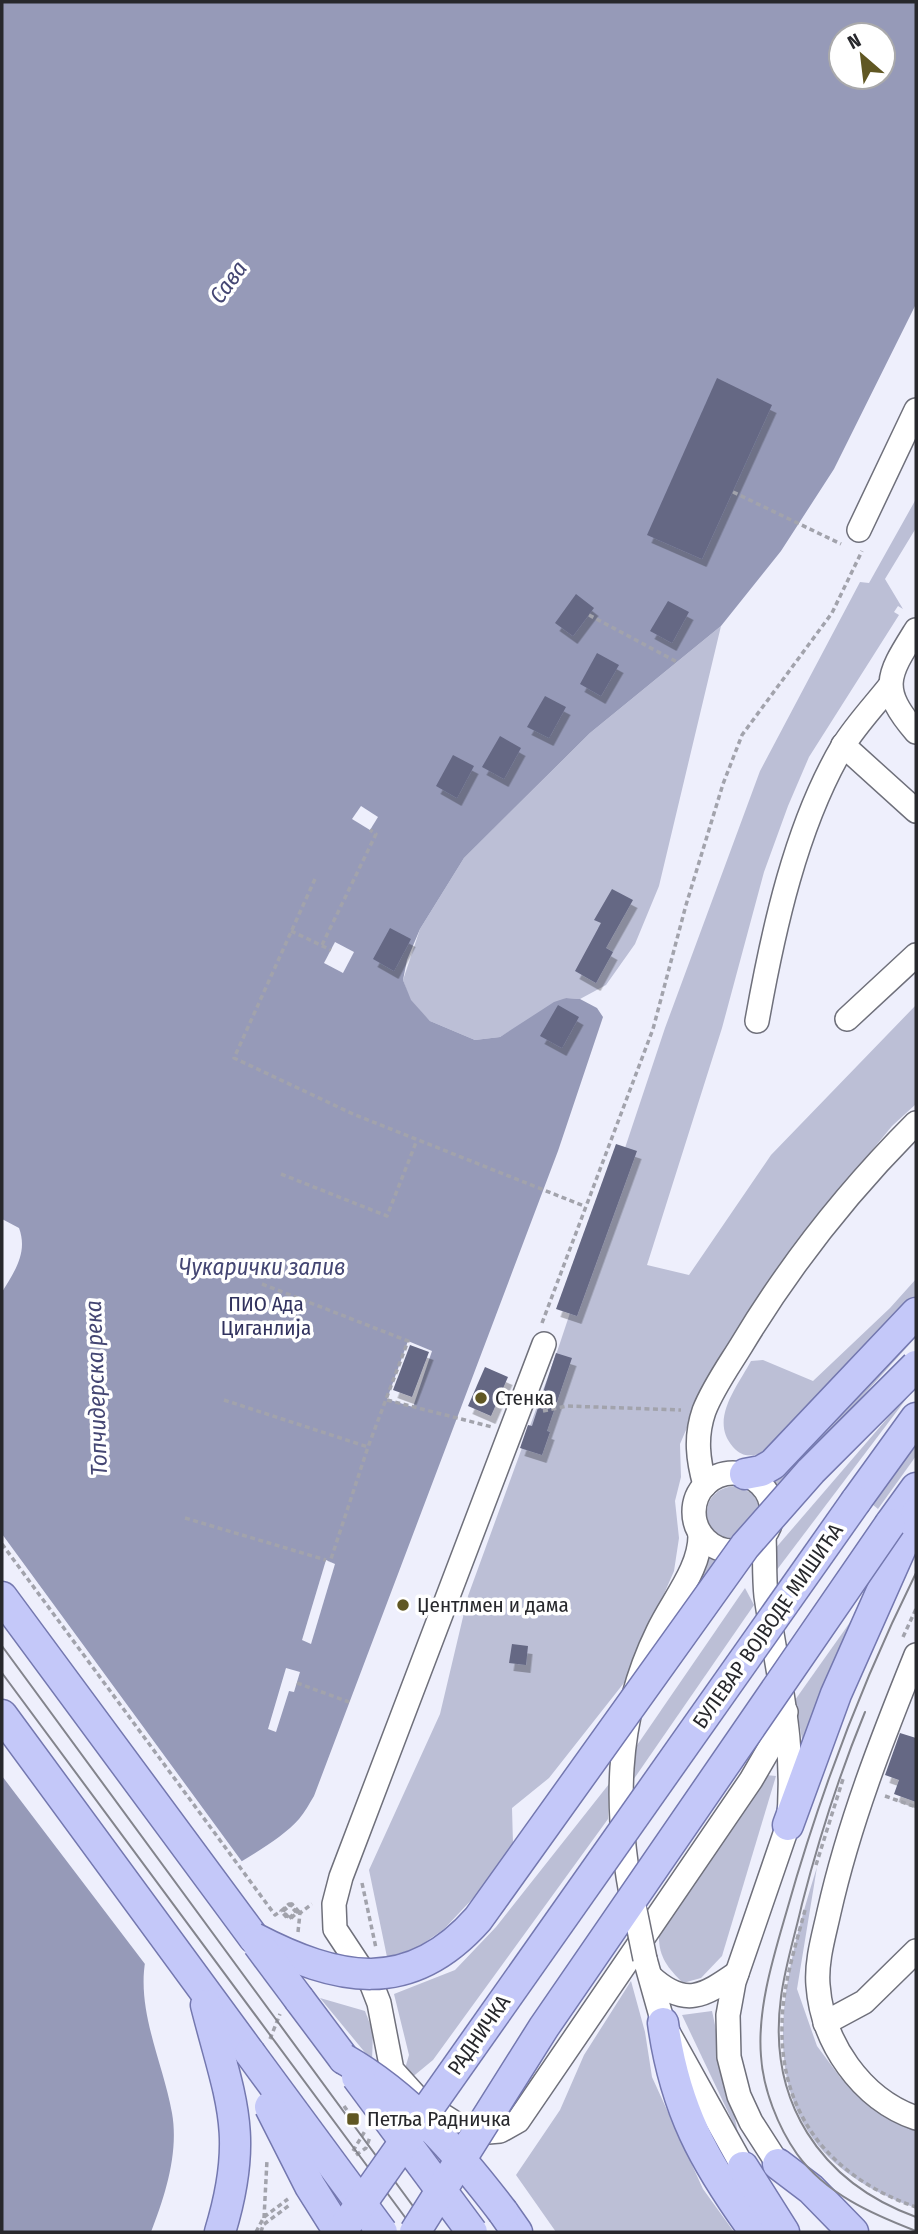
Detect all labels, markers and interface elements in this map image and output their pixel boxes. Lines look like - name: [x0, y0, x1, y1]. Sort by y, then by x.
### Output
- north arrow: [827, 21, 897, 91]
- text: N: [844, 29, 865, 54]
- water label: Сава: [203, 255, 253, 309]
- water label: Чукарички залив: [179, 1253, 345, 1281]
- park label: ПИО Ада Циганлија: [221, 1291, 311, 1341]
- water label: Топчидерска река: [79, 1300, 113, 1476]
- place label: Стенка: [495, 1385, 554, 1411]
- marker: Стенка: [473, 1390, 489, 1406]
- street label: БУЛЕВАР ВОЈВОДЕ МИШИЋА: [687, 1518, 849, 1734]
- place label: Џентлмен и дама: [417, 1592, 569, 1618]
- marker: Џентлмен и дама: [395, 1597, 411, 1613]
- street label: РАДНИЧКА: [442, 1990, 516, 2080]
- place label: Петља Радничка: [367, 2106, 511, 2132]
- marker: Петља Радничка: [345, 2111, 361, 2127]

